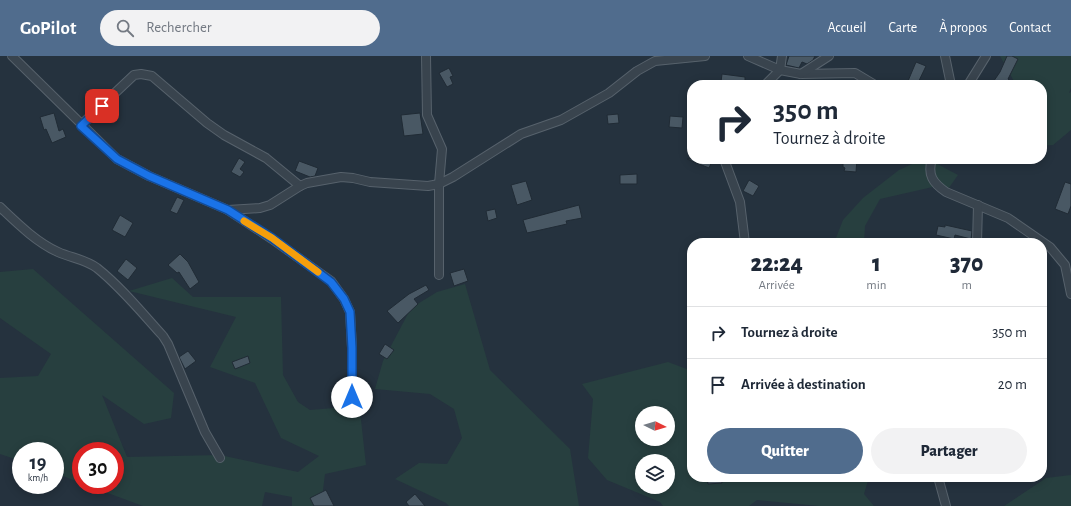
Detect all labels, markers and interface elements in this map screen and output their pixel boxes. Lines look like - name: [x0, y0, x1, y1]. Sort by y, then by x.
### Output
- search box: [100, 10, 380, 46]
- icon: search: [114, 17, 136, 39]
- text: GoPilot: [20, 19, 76, 38]
- text: Rechercher: [146, 20, 212, 35]
- text: Accueil: [827, 21, 866, 35]
- text: Carte: [888, 21, 917, 35]
- text: À propos: [939, 21, 987, 35]
- text: Contact: [1009, 21, 1051, 35]
- pin: [85, 89, 119, 123]
- icon: arrive: [91, 95, 113, 117]
- icon: right: [707, 96, 759, 148]
- text: 350 m: [773, 97, 839, 125]
- text: Tournez à droite: [773, 130, 886, 148]
- text: 22:24: [750, 252, 803, 276]
- text: 1: [872, 252, 881, 276]
- text: 370: [950, 252, 984, 276]
- text: Arrivée: [759, 279, 795, 292]
- text: min: [866, 279, 887, 292]
- text: m: [962, 279, 972, 292]
- icon: right: [707, 322, 729, 344]
- text: Tournez à droite: [741, 325, 838, 340]
- text: 350 m: [992, 325, 1027, 340]
- icon: arrive: [707, 374, 729, 396]
- position arrow: [331, 376, 373, 418]
- text: Arrivée à destination: [741, 377, 866, 392]
- text: 20 m: [998, 377, 1027, 392]
- north arrow: [635, 406, 675, 446]
- map controls: [635, 406, 675, 494]
- button: Quitter: [707, 428, 863, 474]
- button: Partager: [871, 428, 1027, 474]
- speed limit sign: 30: [72, 442, 124, 494]
- text: 19: [30, 453, 46, 473]
- button: layers: [635, 454, 675, 494]
- text: km/h: [28, 473, 48, 483]

